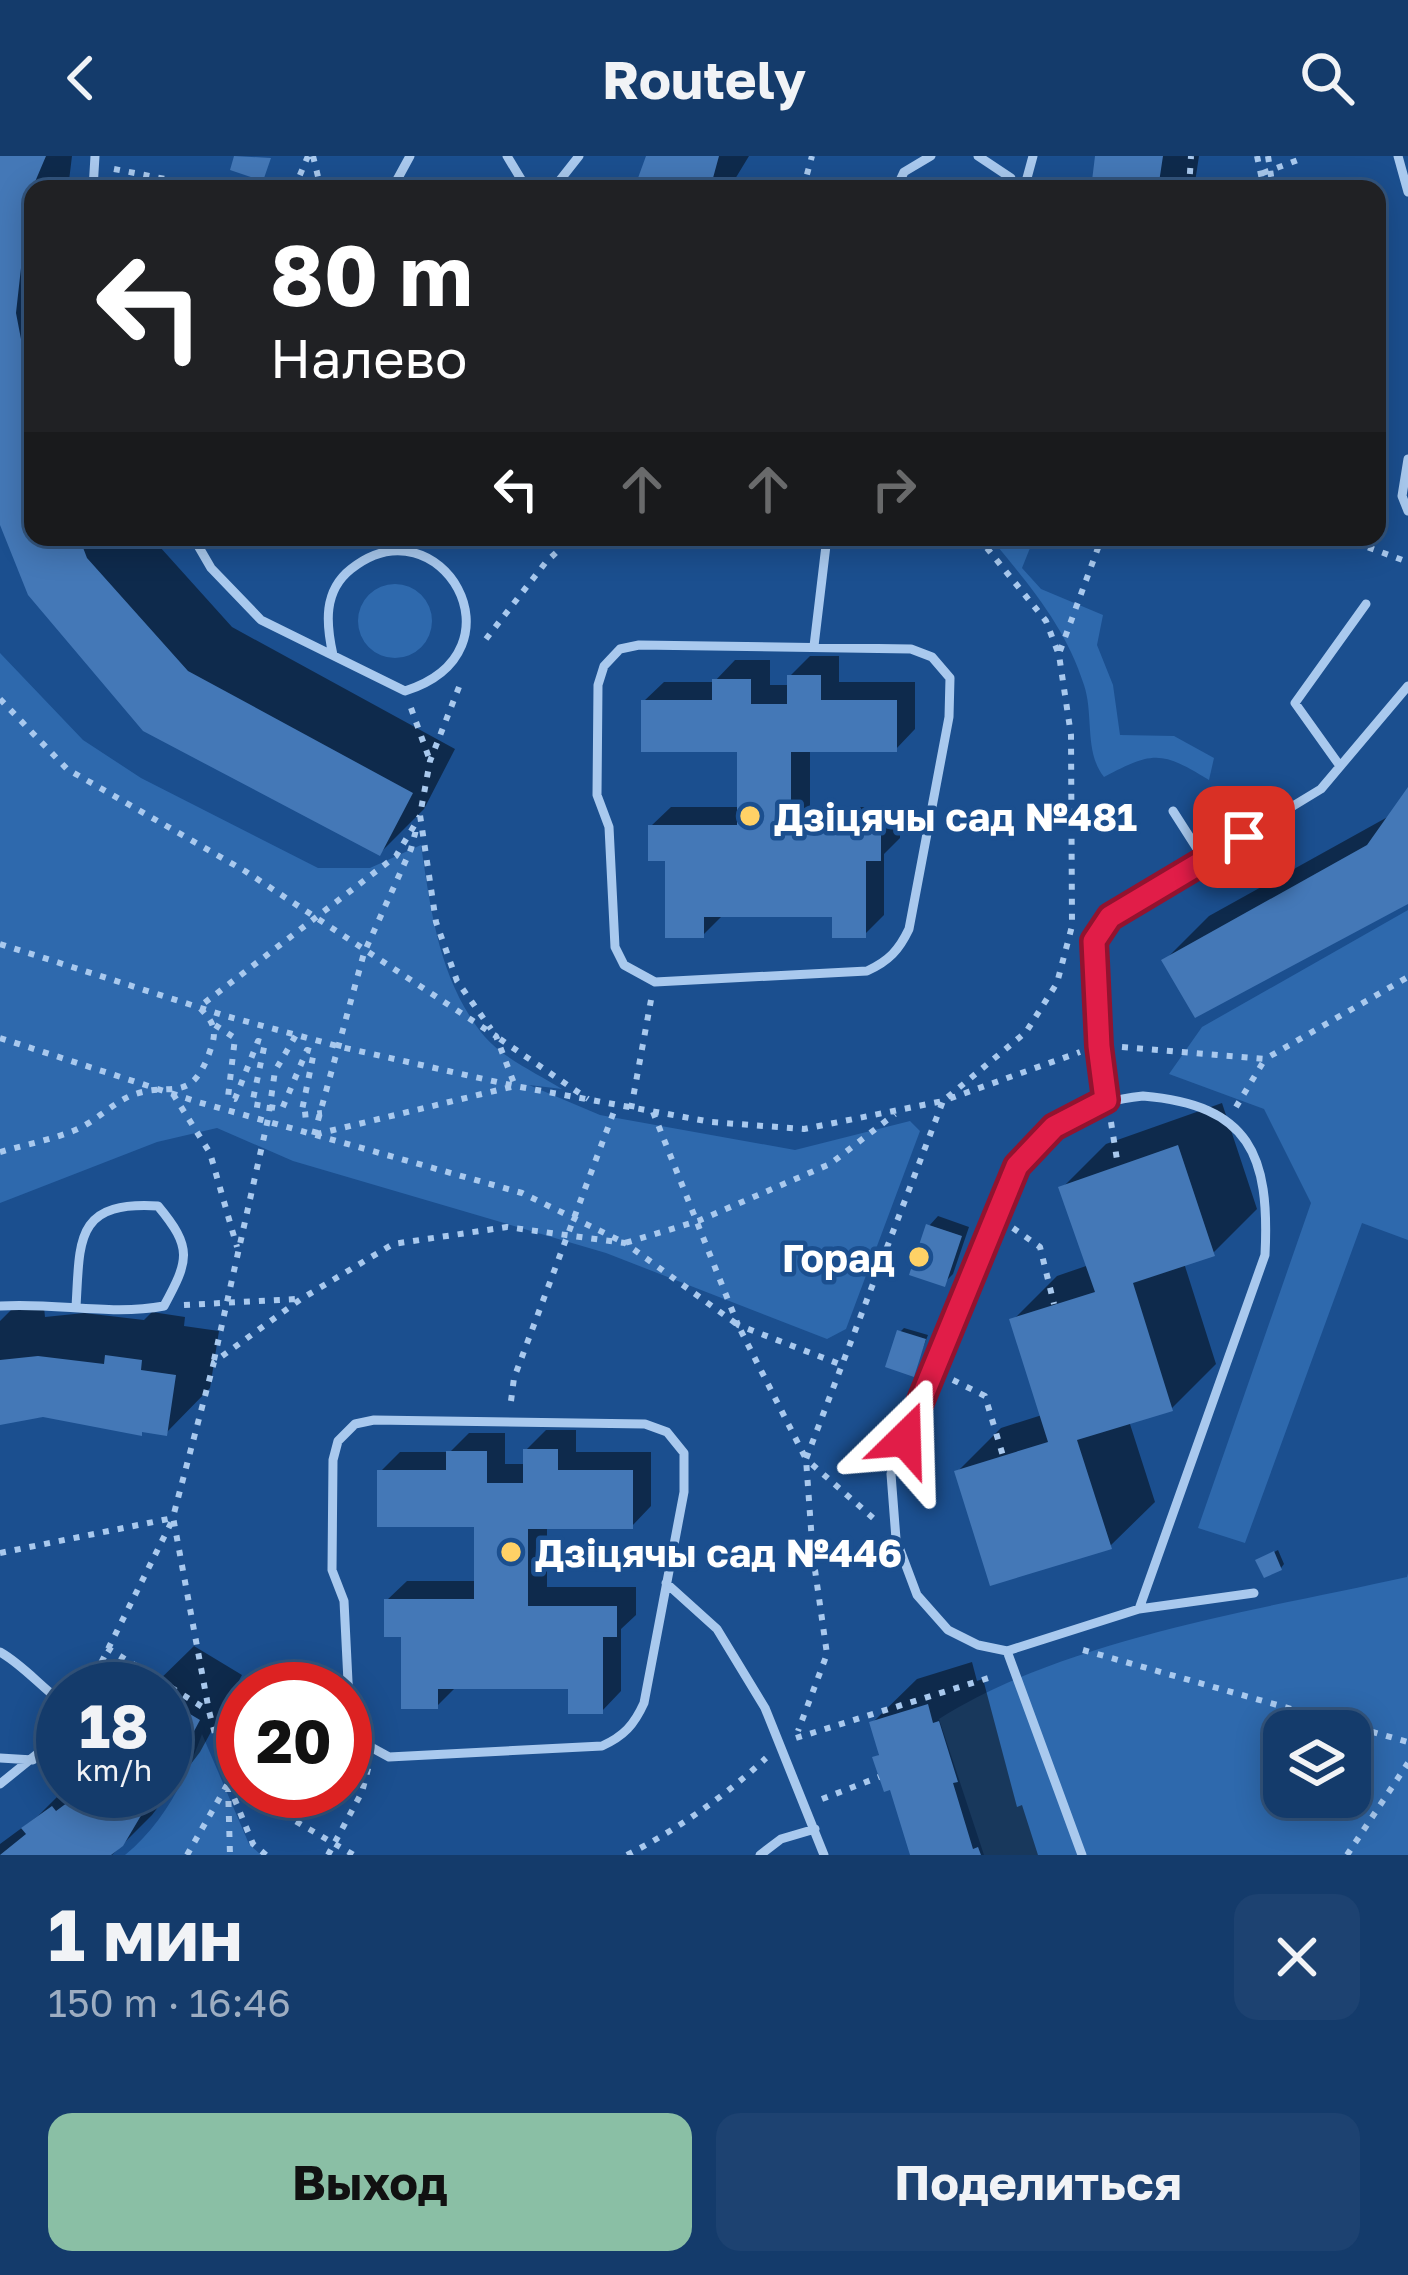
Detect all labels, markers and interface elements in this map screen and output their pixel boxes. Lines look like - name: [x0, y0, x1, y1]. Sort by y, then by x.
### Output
- icon: back: [48, 45, 114, 111]
- icon: search: [1294, 45, 1360, 111]
- text: Routely: [602, 46, 806, 111]
- text: 80 m: [270, 224, 473, 324]
- icon: left: [72, 228, 228, 384]
- text: Налево: [270, 325, 467, 390]
- icon: left: [483, 456, 549, 522]
- icon: ahead: [609, 456, 675, 522]
- icon: ahead: [735, 456, 801, 522]
- icon: right: [861, 456, 927, 522]
- pin: [1193, 786, 1295, 888]
- place label: Дзіцячы сад №481: [774, 793, 1137, 840]
- marker: Дзіцячы сад №481: [737, 803, 763, 829]
- icon: arrive: [1211, 804, 1277, 870]
- place label: Горад: [782, 1234, 895, 1281]
- marker: Горад: [906, 1244, 932, 1270]
- position arrow: [842, 1376, 968, 1502]
- place label: Дзіцячы сад №446: [535, 1529, 902, 1576]
- marker: Дзіцячы сад №446: [498, 1539, 524, 1565]
- speed limit sign: 20: [216, 1662, 372, 1818]
- text: 18: [79, 1689, 149, 1761]
- map controls: [1263, 1710, 1371, 1818]
- button: layers: [1263, 1710, 1371, 1818]
- text: km/h: [76, 1752, 152, 1788]
- text: 1 мин: [48, 1890, 243, 1977]
- button: close: [1234, 1894, 1360, 2020]
- text: 150 m · 16:46: [48, 1979, 291, 2026]
- button: Выход: [48, 2113, 692, 2251]
- button: Поделиться: [716, 2113, 1360, 2251]

